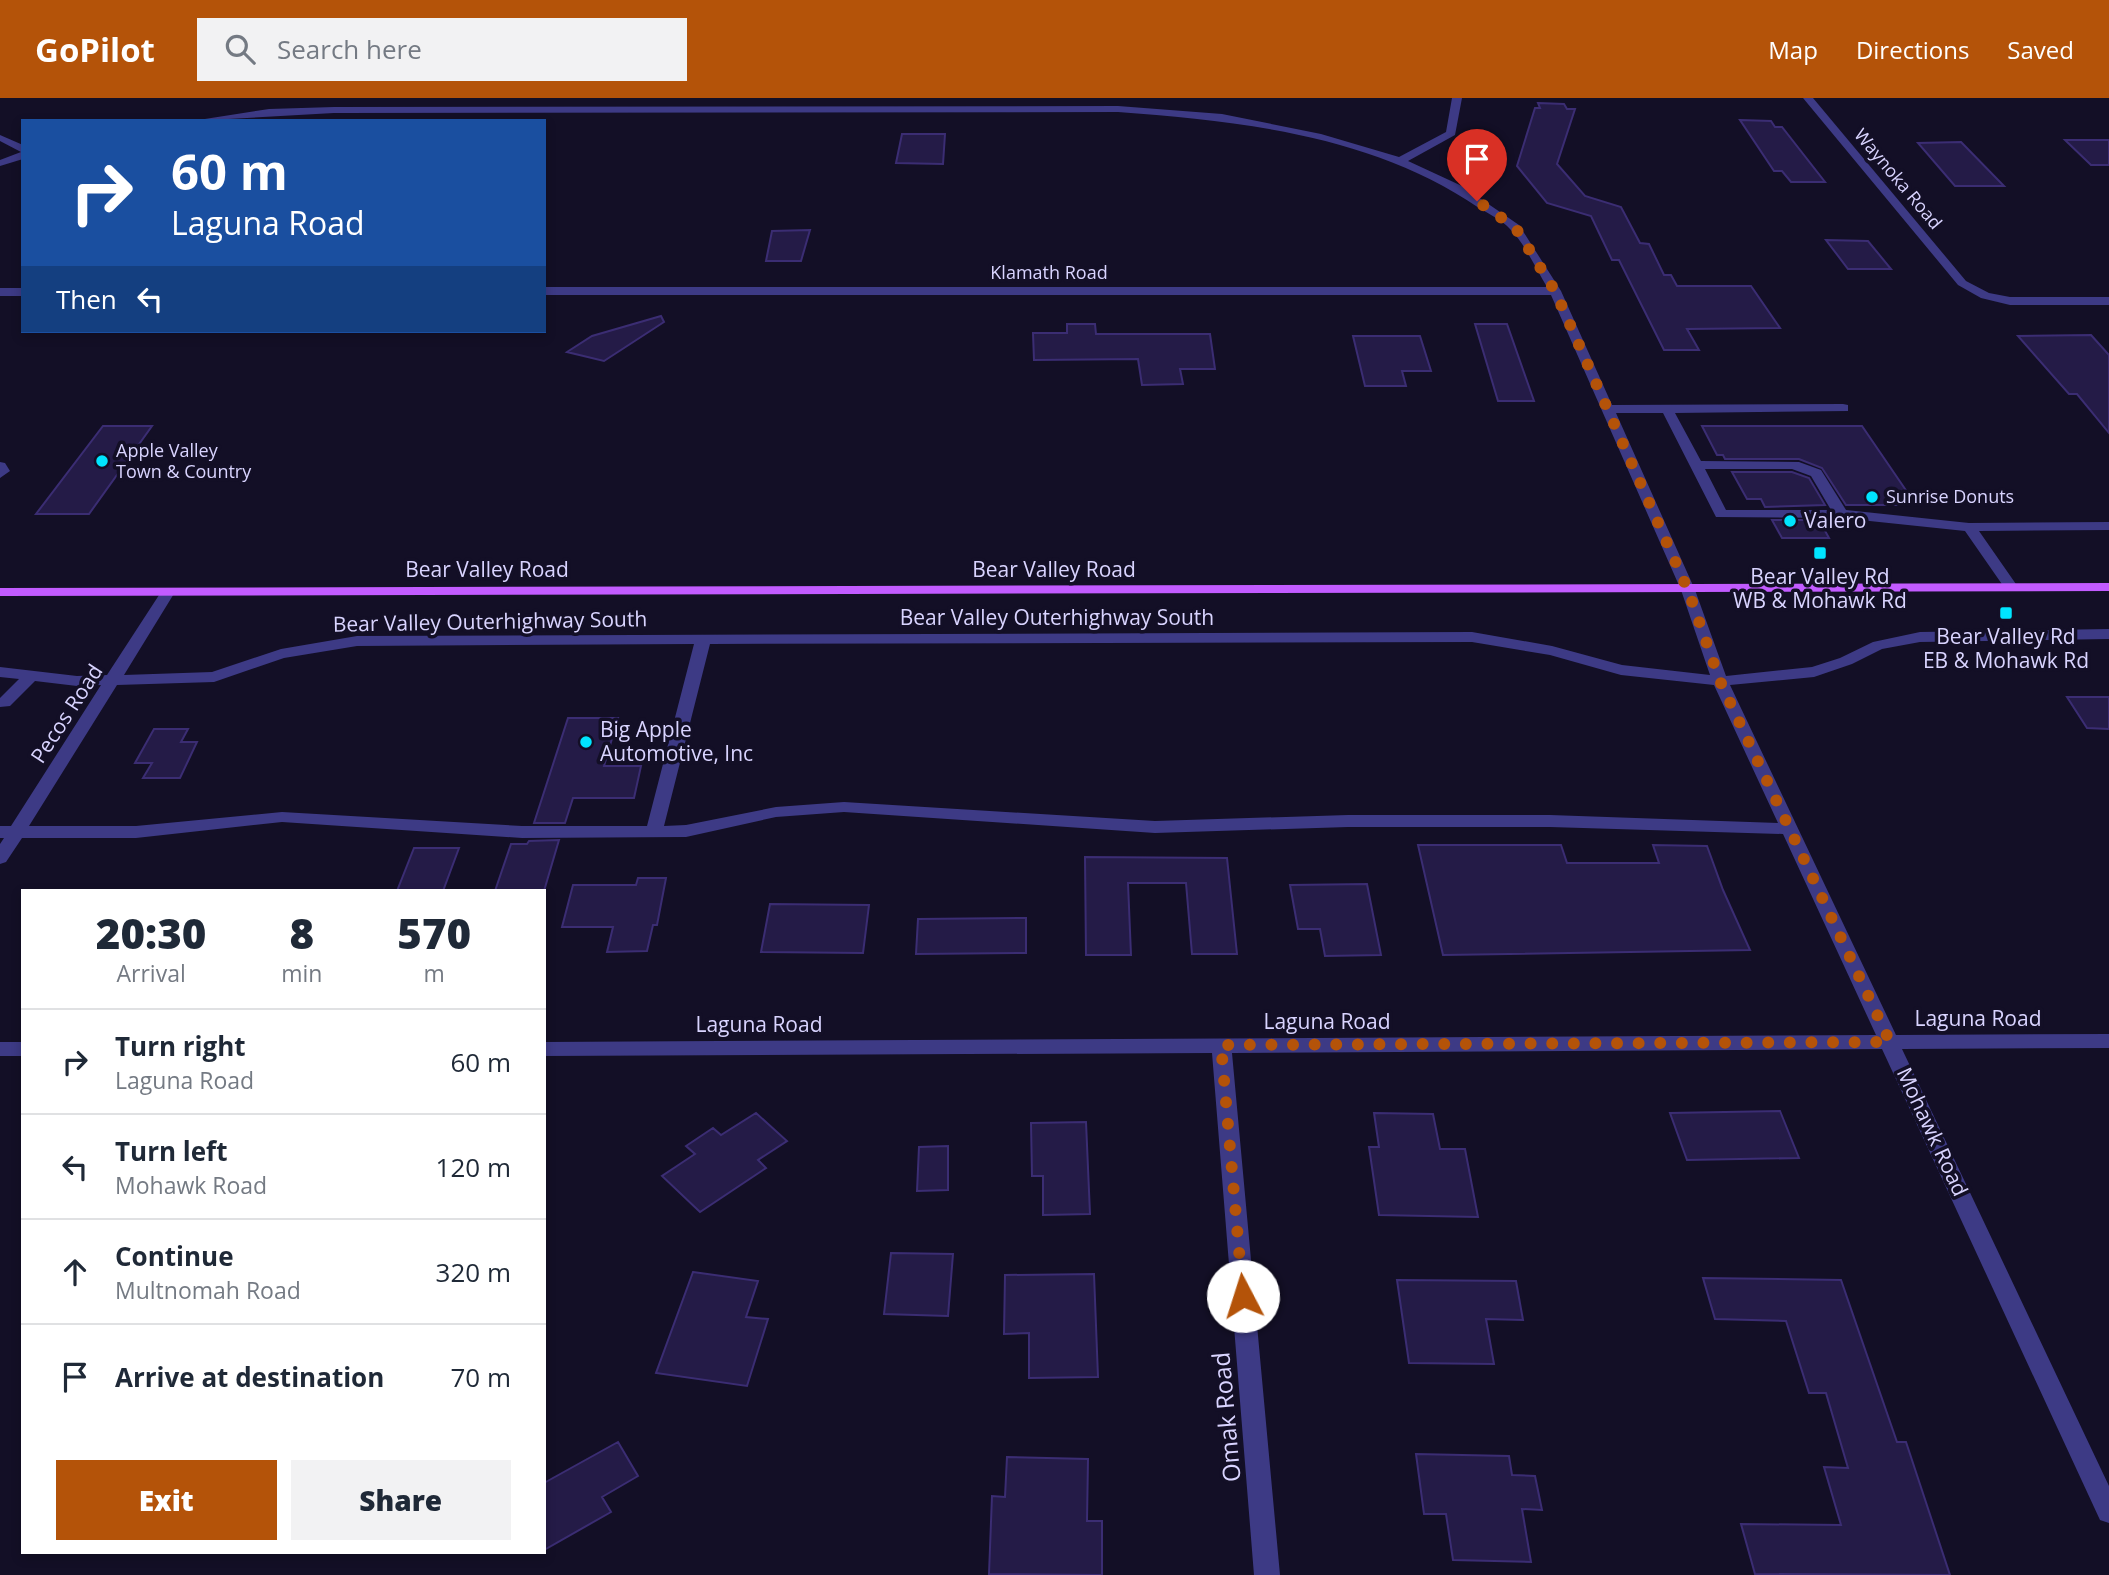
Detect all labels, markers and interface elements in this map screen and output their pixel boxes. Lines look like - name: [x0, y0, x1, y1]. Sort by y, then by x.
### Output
- search box: [197, 18, 687, 81]
- text: GoPilot: [35, 27, 155, 72]
- icon: search: [221, 30, 259, 68]
- text: Search here: [277, 31, 422, 67]
- text: Map: [1768, 33, 1818, 66]
- text: Directions: [1856, 33, 1969, 66]
- text: Saved: [2007, 33, 2074, 66]
- street label: Waynoka Road: [1850, 123, 1948, 234]
- pin: [1447, 129, 1507, 201]
- text: 60 m: [171, 138, 288, 204]
- icon: arrive: [1458, 140, 1496, 178]
- icon: right: [56, 147, 147, 238]
- text: Laguna Road: [171, 201, 365, 244]
- street label: Klamath Road: [990, 260, 1108, 284]
- icon: left: [131, 280, 169, 318]
- text: Then: [56, 281, 117, 317]
- place label: Apple Valley Town & Country: [116, 438, 252, 483]
- marker: Apple Valley Town & Country: [94, 453, 110, 469]
- place label: Sunrise Donuts: [1886, 484, 2014, 508]
- marker: Sunrise Donuts: [1864, 489, 1880, 505]
- place label: Valero: [1804, 506, 1867, 534]
- marker: Valero: [1782, 513, 1798, 529]
- marker: Bear Valley Rd WB & Mohawk Rd: [1812, 545, 1828, 561]
- street label: Bear Valley Road: [405, 555, 569, 583]
- street label: Bear Valley Road: [972, 555, 1136, 583]
- place label: Bear Valley Rd WB & Mohawk Rd: [1733, 562, 1907, 614]
- street label: Bear Valley Outerhighway South: [900, 603, 1214, 631]
- street label: Bear Valley Outerhighway South: [333, 604, 647, 638]
- marker: Bear Valley Rd EB & Mohawk Rd: [1998, 605, 2014, 621]
- place label: Bear Valley Rd EB & Mohawk Rd: [1923, 622, 2089, 674]
- street label: Pecos Road: [24, 659, 109, 768]
- place label: Big Apple Automotive, Inc: [600, 715, 753, 767]
- marker: Big Apple Automotive, Inc: [578, 734, 594, 750]
- text: 20:30: [96, 904, 206, 961]
- text: 8: [290, 904, 314, 961]
- text: 570: [397, 904, 471, 961]
- text: Arrival: [117, 957, 186, 989]
- text: min: [281, 957, 322, 989]
- text: m: [424, 957, 445, 989]
- street label: Laguna Road: [1914, 1004, 2042, 1032]
- street label: Laguna Road: [1263, 1007, 1391, 1035]
- street label: Laguna Road: [695, 1010, 823, 1038]
- text: Turn right: [115, 1028, 246, 1064]
- icon: right: [56, 1043, 94, 1081]
- text: 60 m: [450, 1044, 511, 1080]
- street label: Mohawk Road: [1891, 1063, 1975, 1200]
- text: Laguna Road: [115, 1064, 254, 1096]
- text: Turn left: [115, 1133, 227, 1169]
- icon: left: [56, 1148, 94, 1186]
- text: 120 m: [436, 1149, 511, 1185]
- text: Mohawk Road: [115, 1169, 267, 1201]
- text: Continue: [115, 1238, 234, 1274]
- icon: ahead: [56, 1253, 94, 1291]
- text: 320 m: [436, 1254, 511, 1290]
- position arrow: [1206, 1259, 1280, 1333]
- text: Multnomah Road: [115, 1274, 301, 1306]
- street label: Omak Road: [1203, 1351, 1248, 1483]
- icon: arrive: [56, 1358, 94, 1396]
- text: Arrive at destination: [115, 1359, 384, 1395]
- text: 70 m: [450, 1359, 511, 1395]
- button: Exit: [56, 1460, 277, 1540]
- button: Share: [291, 1460, 511, 1540]

